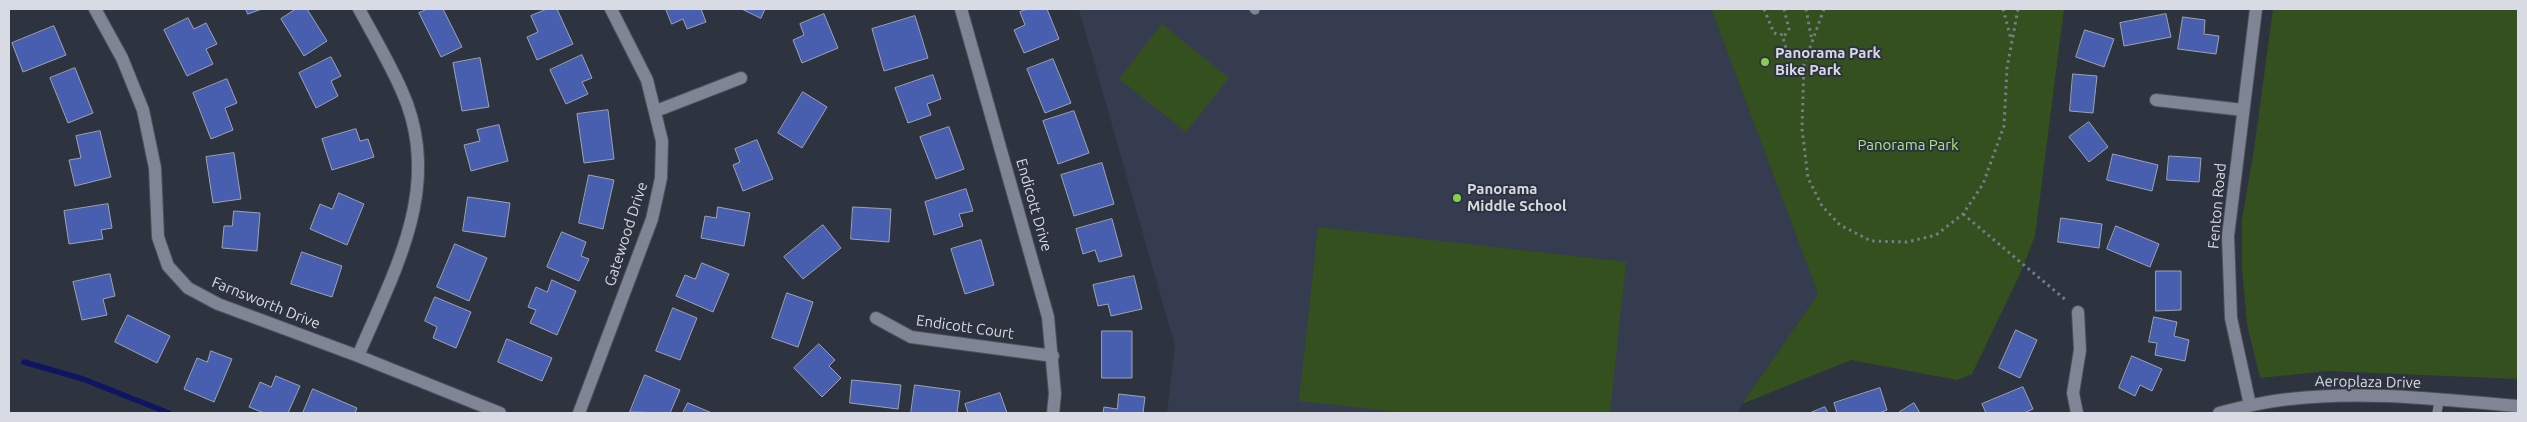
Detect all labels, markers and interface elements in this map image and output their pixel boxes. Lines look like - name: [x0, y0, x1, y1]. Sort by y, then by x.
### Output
- place label: Panorama Park Bike Park: [1775, 44, 1881, 79]
- marker: Panorama Park Bike Park: [1759, 56, 1771, 68]
- park label: Panorama Park: [1857, 136, 1959, 154]
- street label: Endicott Drive: [1012, 156, 1056, 254]
- street label: Fenton Road: [2204, 162, 2230, 250]
- street label: Gatewood Drive: [601, 180, 651, 288]
- place label: Panorama Middle School: [1467, 180, 1566, 215]
- marker: Panorama Middle School: [1451, 192, 1463, 204]
- street label: Farnsworth Drive: [209, 273, 323, 333]
- street label: Endicott Court: [915, 311, 1015, 343]
- street label: Aeroplaza Drive: [2315, 372, 2421, 392]

